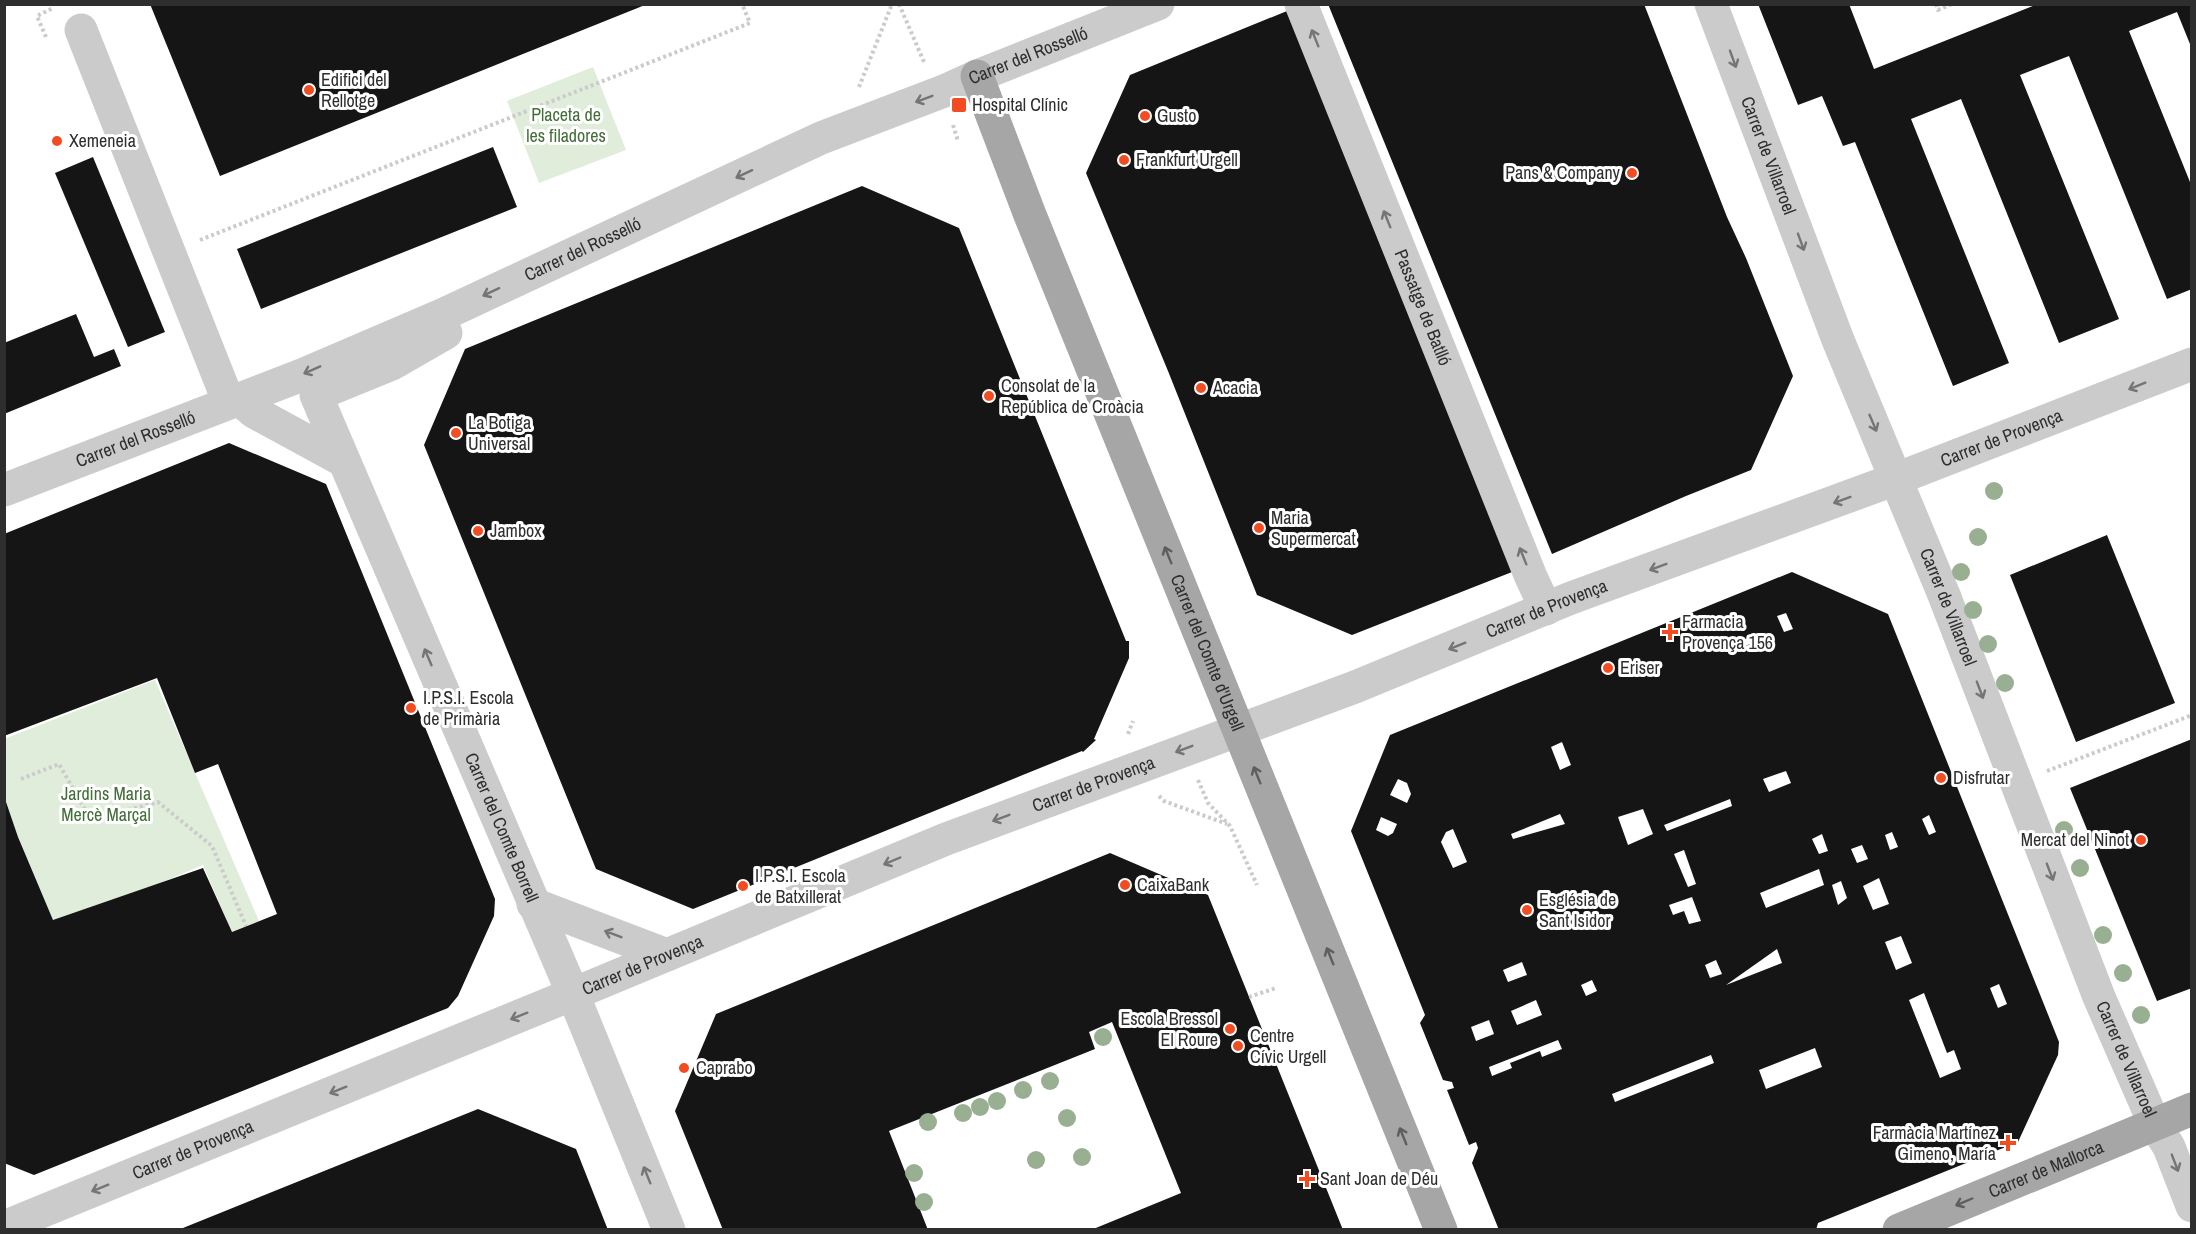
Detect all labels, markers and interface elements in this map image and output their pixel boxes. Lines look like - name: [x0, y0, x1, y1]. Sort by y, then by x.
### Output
- street label: Carrer del Rosselló: [964, 20, 1091, 90]
- one-way arrow: [1309, 29, 1320, 48]
- one-way arrow: [1729, 49, 1740, 68]
- place label: Edifici del Rellotge: [321, 67, 387, 113]
- marker: Edifici del Rellotge: [302, 83, 316, 97]
- place label: Hospital Clínic: [972, 92, 1068, 117]
- street label: Carrer de Villarroel: [1735, 93, 1802, 218]
- one-way arrow: [915, 94, 933, 105]
- marker: Hospital Clínic: [950, 96, 968, 114]
- park label: Placeta de les filadores: [526, 102, 606, 148]
- place label: Gusto: [1157, 103, 1196, 128]
- marker: Gusto: [1138, 109, 1152, 123]
- place label: Xemeneia: [69, 128, 136, 153]
- marker: Xemeneia: [50, 134, 64, 148]
- place label: Frankfurt Urgell: [1136, 147, 1238, 172]
- marker: Frankfurt Urgell: [1117, 153, 1131, 167]
- place label: Pans & Company: [1505, 160, 1621, 185]
- marker: Pans & Company: [1625, 166, 1639, 180]
- one-way arrow: [735, 168, 753, 180]
- one-way arrow: [1381, 210, 1392, 229]
- street label: Carrer del Rosselló: [520, 211, 645, 287]
- one-way arrow: [1796, 232, 1807, 250]
- street label: Passatge de Batlló: [1389, 245, 1458, 369]
- one-way arrow: [482, 287, 500, 298]
- one-way arrow: [304, 365, 322, 377]
- place label: Consolat de la República de Croàcia: [1001, 373, 1144, 419]
- place label: Acacia: [1212, 375, 1258, 400]
- marker: Acacia: [1194, 381, 1208, 395]
- one-way arrow: [2128, 381, 2147, 392]
- marker: Consolat de la República de Croàcia: [982, 389, 996, 403]
- street label: Carrer de Provença: [1937, 403, 2066, 473]
- street label: Carrer del Rosselló: [72, 404, 199, 473]
- place label: La Botiga Universal: [468, 410, 531, 456]
- one-way arrow: [1868, 413, 1879, 432]
- marker: La Botiga Universal: [449, 426, 463, 440]
- one-way arrow: [1833, 495, 1851, 506]
- place label: Maria Supermercat: [1271, 505, 1356, 551]
- place label: Jambox: [490, 518, 542, 543]
- marker: Maria Supermercat: [1252, 521, 1266, 535]
- marker: Jambox: [471, 524, 485, 538]
- street label: Carrer de Villarroel: [1914, 544, 1983, 669]
- one-way arrow: [1162, 546, 1173, 565]
- one-way arrow: [1516, 547, 1527, 566]
- one-way arrow: [1650, 562, 1668, 573]
- street label: Carrer del Comte d'Urgell: [1165, 570, 1251, 735]
- street label: Carrer de Provença: [1482, 573, 1611, 644]
- place label: Farmacia Provença 156: [1682, 609, 1773, 655]
- marker: Farmacia Provença 156: [1663, 625, 1677, 639]
- one-way arrow: [1449, 641, 1467, 652]
- one-way arrow: [422, 648, 434, 666]
- place label: Eriser: [1620, 655, 1659, 680]
- marker: Eriser: [1601, 661, 1615, 675]
- one-way arrow: [1976, 680, 1987, 699]
- place label: I.P.S.I. Escola de Primària: [423, 685, 514, 731]
- marker: I.P.S.I. Escola de Primària: [404, 701, 418, 715]
- one-way arrow: [1175, 745, 1194, 756]
- street label: Carrer del Comte Borrell: [459, 749, 545, 906]
- street label: Carrer de Provença: [1028, 750, 1158, 818]
- place label: Disfrutar: [1953, 765, 2010, 790]
- one-way arrow: [1251, 766, 1262, 785]
- marker: Disfrutar: [1934, 771, 1948, 785]
- park label: Jardins Maria Mercè Marçal: [61, 781, 151, 827]
- one-way arrow: [992, 813, 1011, 824]
- place label: Mercat del Ninot: [2021, 827, 2129, 852]
- marker: Mercat del Ninot: [2134, 833, 2148, 847]
- one-way arrow: [883, 856, 901, 867]
- one-way arrow: [2046, 862, 2057, 881]
- place label: I.P.S.I. Escola de Batxillerat: [755, 863, 846, 909]
- place label: CaixaBank: [1137, 872, 1210, 897]
- marker: CaixaBank: [1118, 878, 1132, 892]
- marker: I.P.S.I. Escola de Batxillerat: [736, 879, 750, 893]
- place label: Església de Sant Isidor: [1539, 887, 1616, 933]
- marker: Església de Sant Isidor: [1520, 903, 1534, 917]
- street label: Carrer de Provença: [578, 928, 707, 1001]
- one-way arrow: [604, 928, 622, 939]
- one-way arrow: [1324, 947, 1335, 965]
- street label: Carrer de Villarroel: [2090, 997, 2163, 1121]
- place label: Escola Bressol El Roure: [1120, 1006, 1218, 1052]
- one-way arrow: [510, 1011, 529, 1022]
- marker: Escola Bressol El Roure: [1223, 1022, 1237, 1036]
- place label: Centre Cívic Urgell: [1250, 1023, 1326, 1069]
- marker: Centre Cívic Urgell: [1231, 1039, 1245, 1053]
- place label: Caprabo: [696, 1055, 753, 1080]
- marker: Caprabo: [677, 1061, 691, 1075]
- one-way arrow: [330, 1085, 348, 1096]
- street label: Carrer de Provença: [128, 1113, 257, 1185]
- place label: Farmàcia Martínez Gimeno, María: [1873, 1120, 1996, 1166]
- one-way arrow: [1397, 1128, 1408, 1146]
- street label: Carrer de Mallorca: [1984, 1134, 2107, 1204]
- marker: Farmàcia Martínez Gimeno, María: [2001, 1136, 2015, 1150]
- one-way arrow: [2171, 1153, 2182, 1172]
- place label: Sant Joan de Déu: [1320, 1166, 1438, 1191]
- one-way arrow: [641, 1167, 652, 1185]
- marker: Sant Joan de Déu: [1298, 1170, 1316, 1188]
- one-way arrow: [91, 1183, 109, 1194]
- one-way arrow: [1956, 1197, 1974, 1208]

